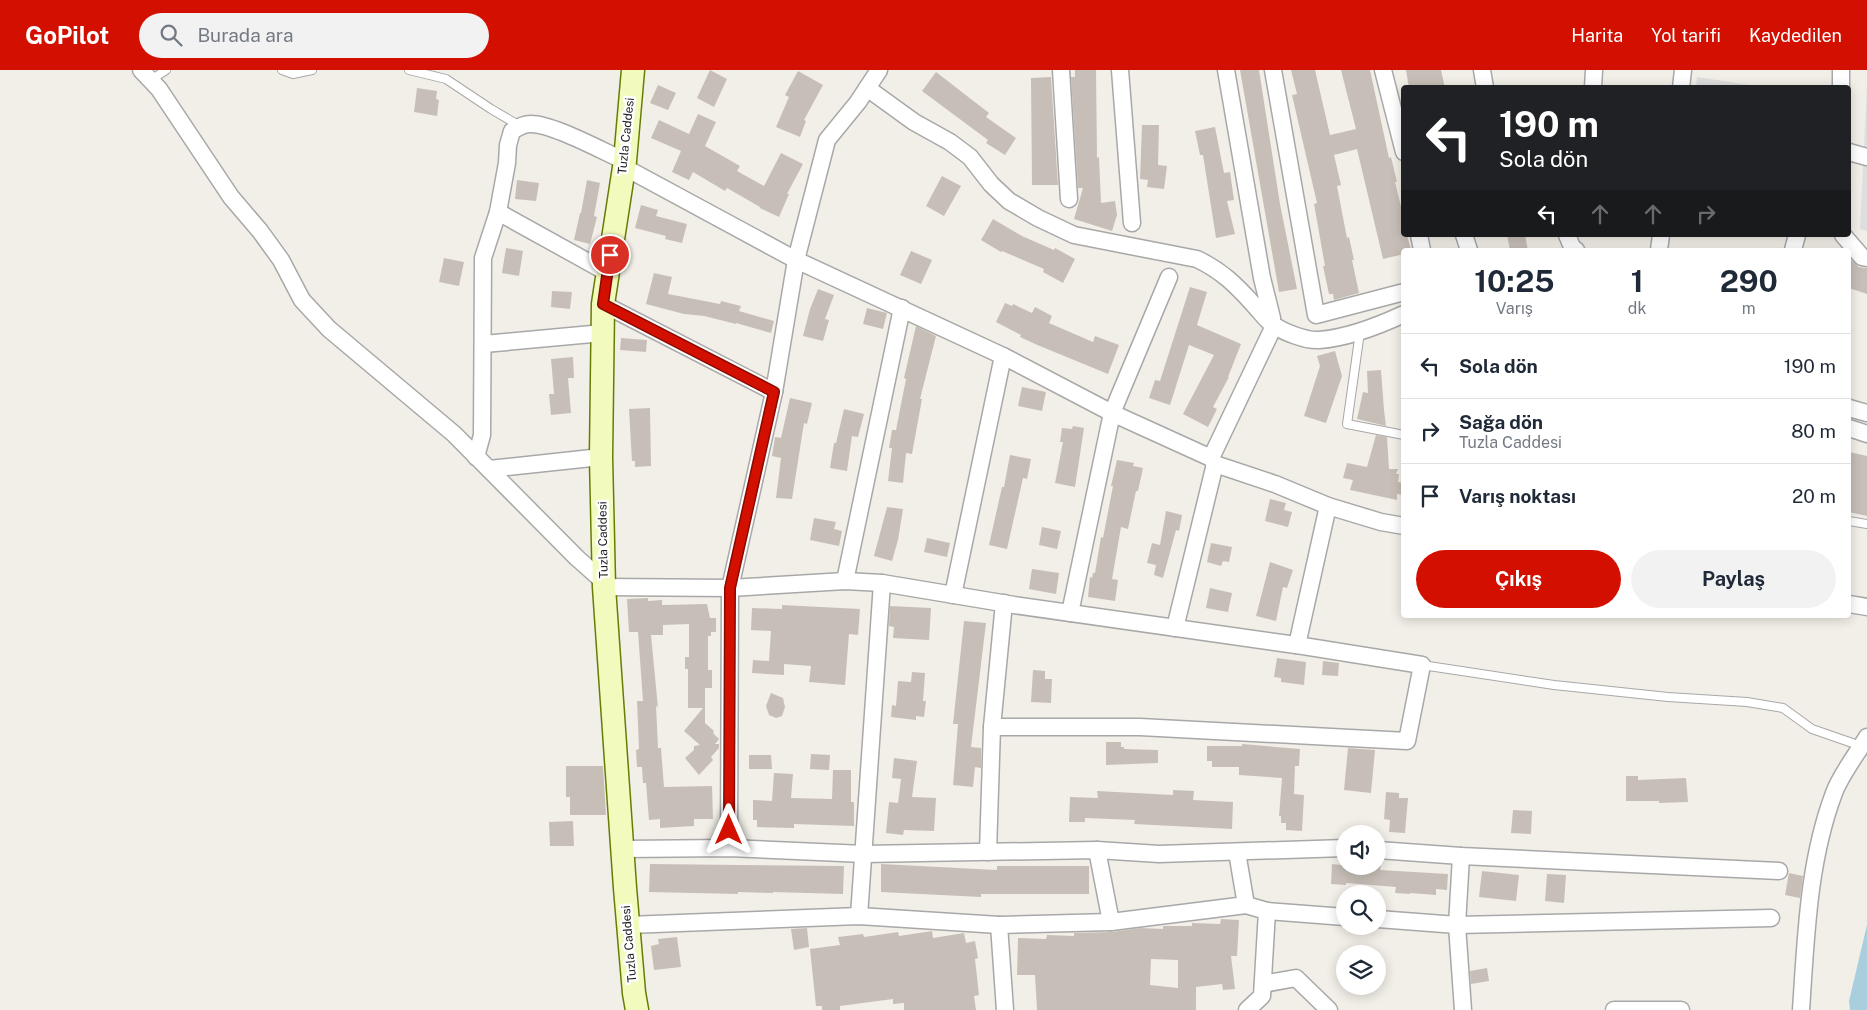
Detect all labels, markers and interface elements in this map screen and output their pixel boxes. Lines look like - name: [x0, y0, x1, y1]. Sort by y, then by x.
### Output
- search box: [139, 13, 489, 58]
- text: GoPilot: [25, 21, 109, 49]
- icon: search: [157, 21, 185, 49]
- text: Burada ara: [197, 24, 293, 46]
- text: Harita: [1571, 25, 1623, 46]
- text: Yol tarifi: [1651, 25, 1721, 46]
- text: Kaydedilen: [1749, 25, 1842, 46]
- street label: Tuzla Caddesi: [615, 97, 637, 175]
- text: 190 m: [1499, 104, 1599, 145]
- icon: left: [1416, 105, 1481, 170]
- text: Sola dön: [1499, 146, 1588, 172]
- icon: left: [1533, 200, 1561, 228]
- icon: ahead: [1586, 200, 1614, 228]
- icon: ahead: [1639, 200, 1667, 228]
- icon: right: [1692, 200, 1720, 228]
- pin: [589, 234, 631, 276]
- icon: arrive: [596, 241, 624, 269]
- text: 10:25: [1474, 263, 1554, 299]
- text: 1: [1631, 263, 1643, 299]
- text: 290: [1720, 263, 1778, 299]
- text: Varış: [1496, 299, 1533, 318]
- text: dk: [1628, 299, 1646, 318]
- text: m: [1742, 299, 1756, 318]
- icon: left: [1416, 352, 1444, 380]
- text: Sola dön: [1459, 355, 1538, 377]
- text: 190 m: [1784, 355, 1836, 377]
- text: Sağa dön: [1459, 411, 1543, 433]
- icon: right: [1416, 417, 1444, 445]
- text: 80 m: [1791, 420, 1836, 442]
- text: Tuzla Caddesi: [1459, 433, 1562, 452]
- icon: arrive: [1416, 482, 1444, 510]
- text: Varış noktası: [1459, 485, 1576, 507]
- text: 20 m: [1792, 485, 1836, 507]
- street label: Tuzla Caddesi: [595, 501, 611, 579]
- button: Çıkış: [1416, 550, 1621, 608]
- button: Paylaş: [1631, 550, 1836, 608]
- position arrow: [702, 803, 754, 855]
- map controls: [1336, 825, 1386, 995]
- button: sound: [1336, 825, 1386, 875]
- button: search: [1336, 885, 1386, 935]
- street label: Tuzla Caddesi: [619, 905, 639, 983]
- button: layers: [1336, 945, 1386, 995]

